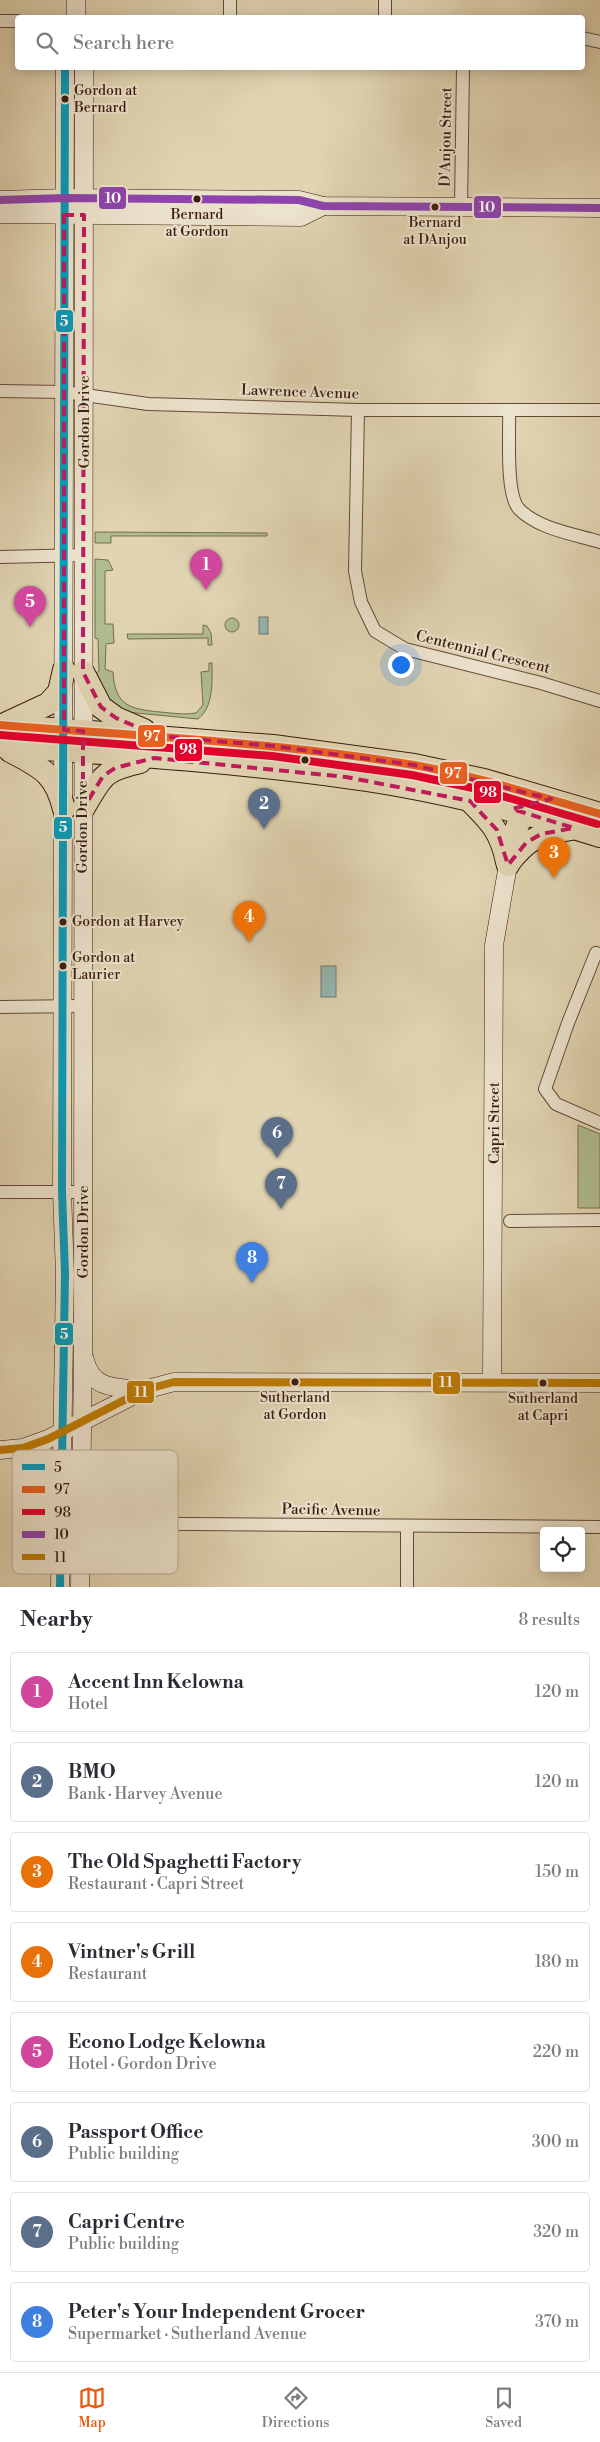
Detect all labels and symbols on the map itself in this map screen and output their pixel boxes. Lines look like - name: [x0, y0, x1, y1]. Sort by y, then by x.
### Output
- place label: Gordon at Bernard: [73, 82, 137, 117]
- street label: D'Anjou Street: [436, 86, 456, 187]
- marker: Gordon at Bernard: [60, 94, 70, 104]
- line badge: 10: [98, 186, 127, 210]
- text: 10: [105, 190, 121, 208]
- marker: Bernard at Gordon: [192, 194, 202, 204]
- line badge: 10: [473, 195, 502, 219]
- text: 10: [479, 199, 495, 217]
- marker: Bernard at DAnjou: [430, 202, 440, 212]
- place label: Bernard at Gordon: [165, 206, 229, 241]
- place label: Bernard at DAnjou: [403, 214, 467, 249]
- line badge: 5: [55, 309, 74, 333]
- text: 5: [60, 313, 69, 331]
- street label: Gordon Drive: [75, 375, 94, 469]
- street label: Lawrence Avenue: [241, 380, 359, 404]
- pin: 1: [190, 549, 222, 590]
- pin: 5: [14, 586, 46, 627]
- street label: Centennial Crescent: [414, 626, 553, 678]
- your location: [388, 652, 414, 678]
- line badge: 97: [137, 724, 166, 748]
- text: 97: [143, 728, 161, 746]
- line badge: 98: [174, 738, 203, 762]
- text: 98: [179, 741, 197, 759]
- unlabelled marker: [300, 755, 310, 765]
- line badge: 97: [439, 761, 468, 785]
- text: 97: [444, 765, 462, 783]
- street label: Gordon Drive: [73, 780, 92, 874]
- line badge: 98: [473, 780, 502, 804]
- text: 98: [479, 784, 497, 802]
- pin: 2: [248, 788, 280, 829]
- line badge: 5: [53, 816, 73, 840]
- text: 5: [59, 819, 68, 837]
- pin: 3: [538, 837, 570, 878]
- pin: 4: [233, 901, 265, 942]
- place label: Gordon at Harvey: [72, 913, 184, 931]
- marker: Gordon at Harvey: [58, 917, 68, 927]
- place label: Gordon at Laurier: [72, 949, 135, 984]
- marker: Gordon at Laurier: [58, 961, 68, 971]
- street label: Capri Street: [485, 1081, 504, 1164]
- pin: 6: [261, 1117, 293, 1158]
- pin: 7: [265, 1168, 297, 1209]
- street label: Gordon Drive: [74, 1185, 93, 1279]
- pin: 8: [236, 1242, 268, 1283]
- line badge: 5: [54, 1322, 74, 1346]
- text: 5: [60, 1326, 69, 1344]
- line badge: 11: [432, 1371, 461, 1395]
- text: 11: [439, 1374, 453, 1392]
- marker: Sutherland at Gordon: [290, 1377, 300, 1387]
- marker: Sutherland at Capri: [538, 1378, 548, 1388]
- line badge: 11: [126, 1380, 155, 1404]
- text: 11: [134, 1384, 148, 1402]
- place label: Sutherland at Gordon: [260, 1389, 330, 1424]
- place label: Sutherland at Capri: [508, 1390, 578, 1425]
- legend: [12, 1450, 178, 1574]
- text: 5: [54, 1459, 62, 1477]
- text: 97: [54, 1481, 70, 1499]
- street label: Pacific Avenue: [281, 1500, 381, 1520]
- text: 98: [54, 1504, 71, 1522]
- text: 10: [54, 1526, 69, 1544]
- text: 11: [54, 1549, 67, 1567]

